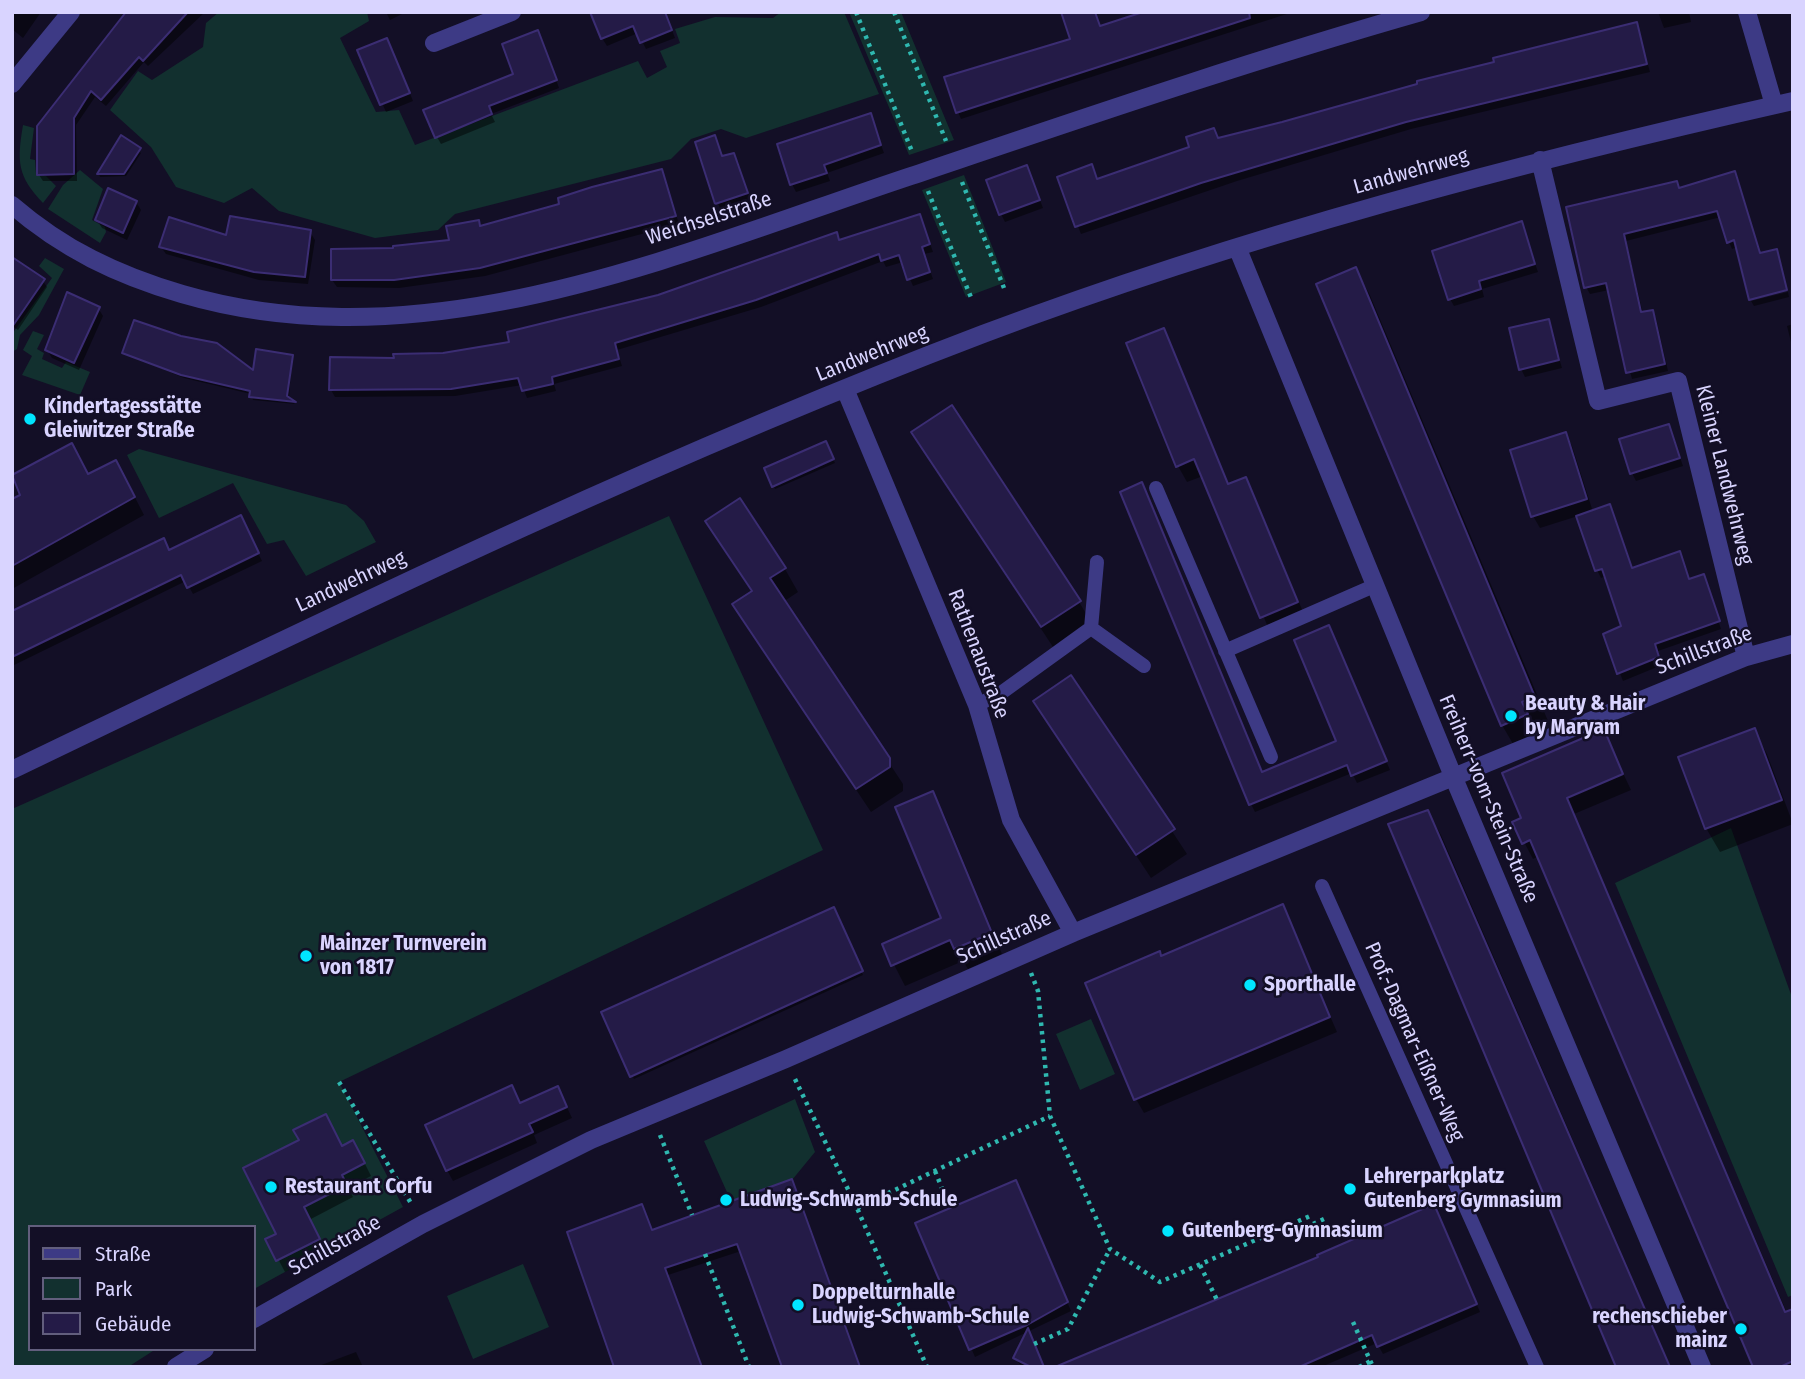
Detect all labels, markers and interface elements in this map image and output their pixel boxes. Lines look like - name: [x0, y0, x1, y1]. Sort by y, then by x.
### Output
- street label: Landwehrweg: [1351, 144, 1471, 200]
- street label: Weichselstraße: [643, 187, 775, 251]
- street label: Landwehrweg: [812, 320, 932, 388]
- street label: Kleiner Landwehrweg: [1689, 383, 1759, 567]
- place label: Kindertagesstätte Gleiwitzer Straße: [44, 394, 201, 444]
- marker: Kindertagesstätte Gleiwitzer Straße: [22, 411, 38, 427]
- street label: Landwehrweg: [292, 546, 410, 618]
- street label: Rathenaustraße: [942, 586, 1014, 722]
- street label: Schillstraße: [1652, 621, 1756, 681]
- street label: Freiherr-vom-Stein-Straße: [1433, 691, 1543, 907]
- place label: Beauty & Hair by Maryam: [1525, 691, 1645, 741]
- marker: Beauty & Hair by Maryam: [1503, 708, 1519, 724]
- street label: Schillstraße: [953, 906, 1055, 970]
- place label: Mainzer Turnverein von 1817: [320, 931, 487, 981]
- street label: Prof.-Dagmar-Eißner-Weg: [1359, 938, 1469, 1146]
- marker: Mainzer Turnverein von 1817: [298, 948, 314, 964]
- place label: Sporthalle: [1264, 972, 1356, 998]
- marker: Sporthalle: [1242, 977, 1258, 993]
- place label: Lehrerparkplatz Gutenberg Gymnasium: [1364, 1164, 1562, 1214]
- place label: Restaurant Corfu: [285, 1174, 432, 1200]
- marker: Restaurant Corfu: [263, 1179, 279, 1195]
- marker: Lehrerparkplatz Gutenberg Gymnasium: [1342, 1181, 1358, 1197]
- place label: Ludwig-Schwamb-Schule: [740, 1187, 957, 1213]
- marker: Ludwig-Schwamb-Schule: [718, 1192, 734, 1208]
- street label: Schillstraße: [285, 1210, 385, 1282]
- place label: Gutenberg-Gymnasium: [1182, 1218, 1383, 1244]
- marker: Gutenberg-Gymnasium: [1160, 1223, 1176, 1239]
- legend: [28, 1225, 256, 1351]
- text: Straße: [95, 1241, 151, 1267]
- text: Park: [95, 1276, 132, 1302]
- place label: Doppelturnhalle Ludwig-Schwamb-Schule: [812, 1280, 1029, 1330]
- marker: Doppelturnhalle Ludwig-Schwamb-Schule: [790, 1297, 806, 1313]
- place label: rechenschieber mainz: [1592, 1304, 1727, 1354]
- text: Gebäude: [95, 1311, 171, 1337]
- marker: rechenschieber mainz: [1733, 1321, 1749, 1337]

